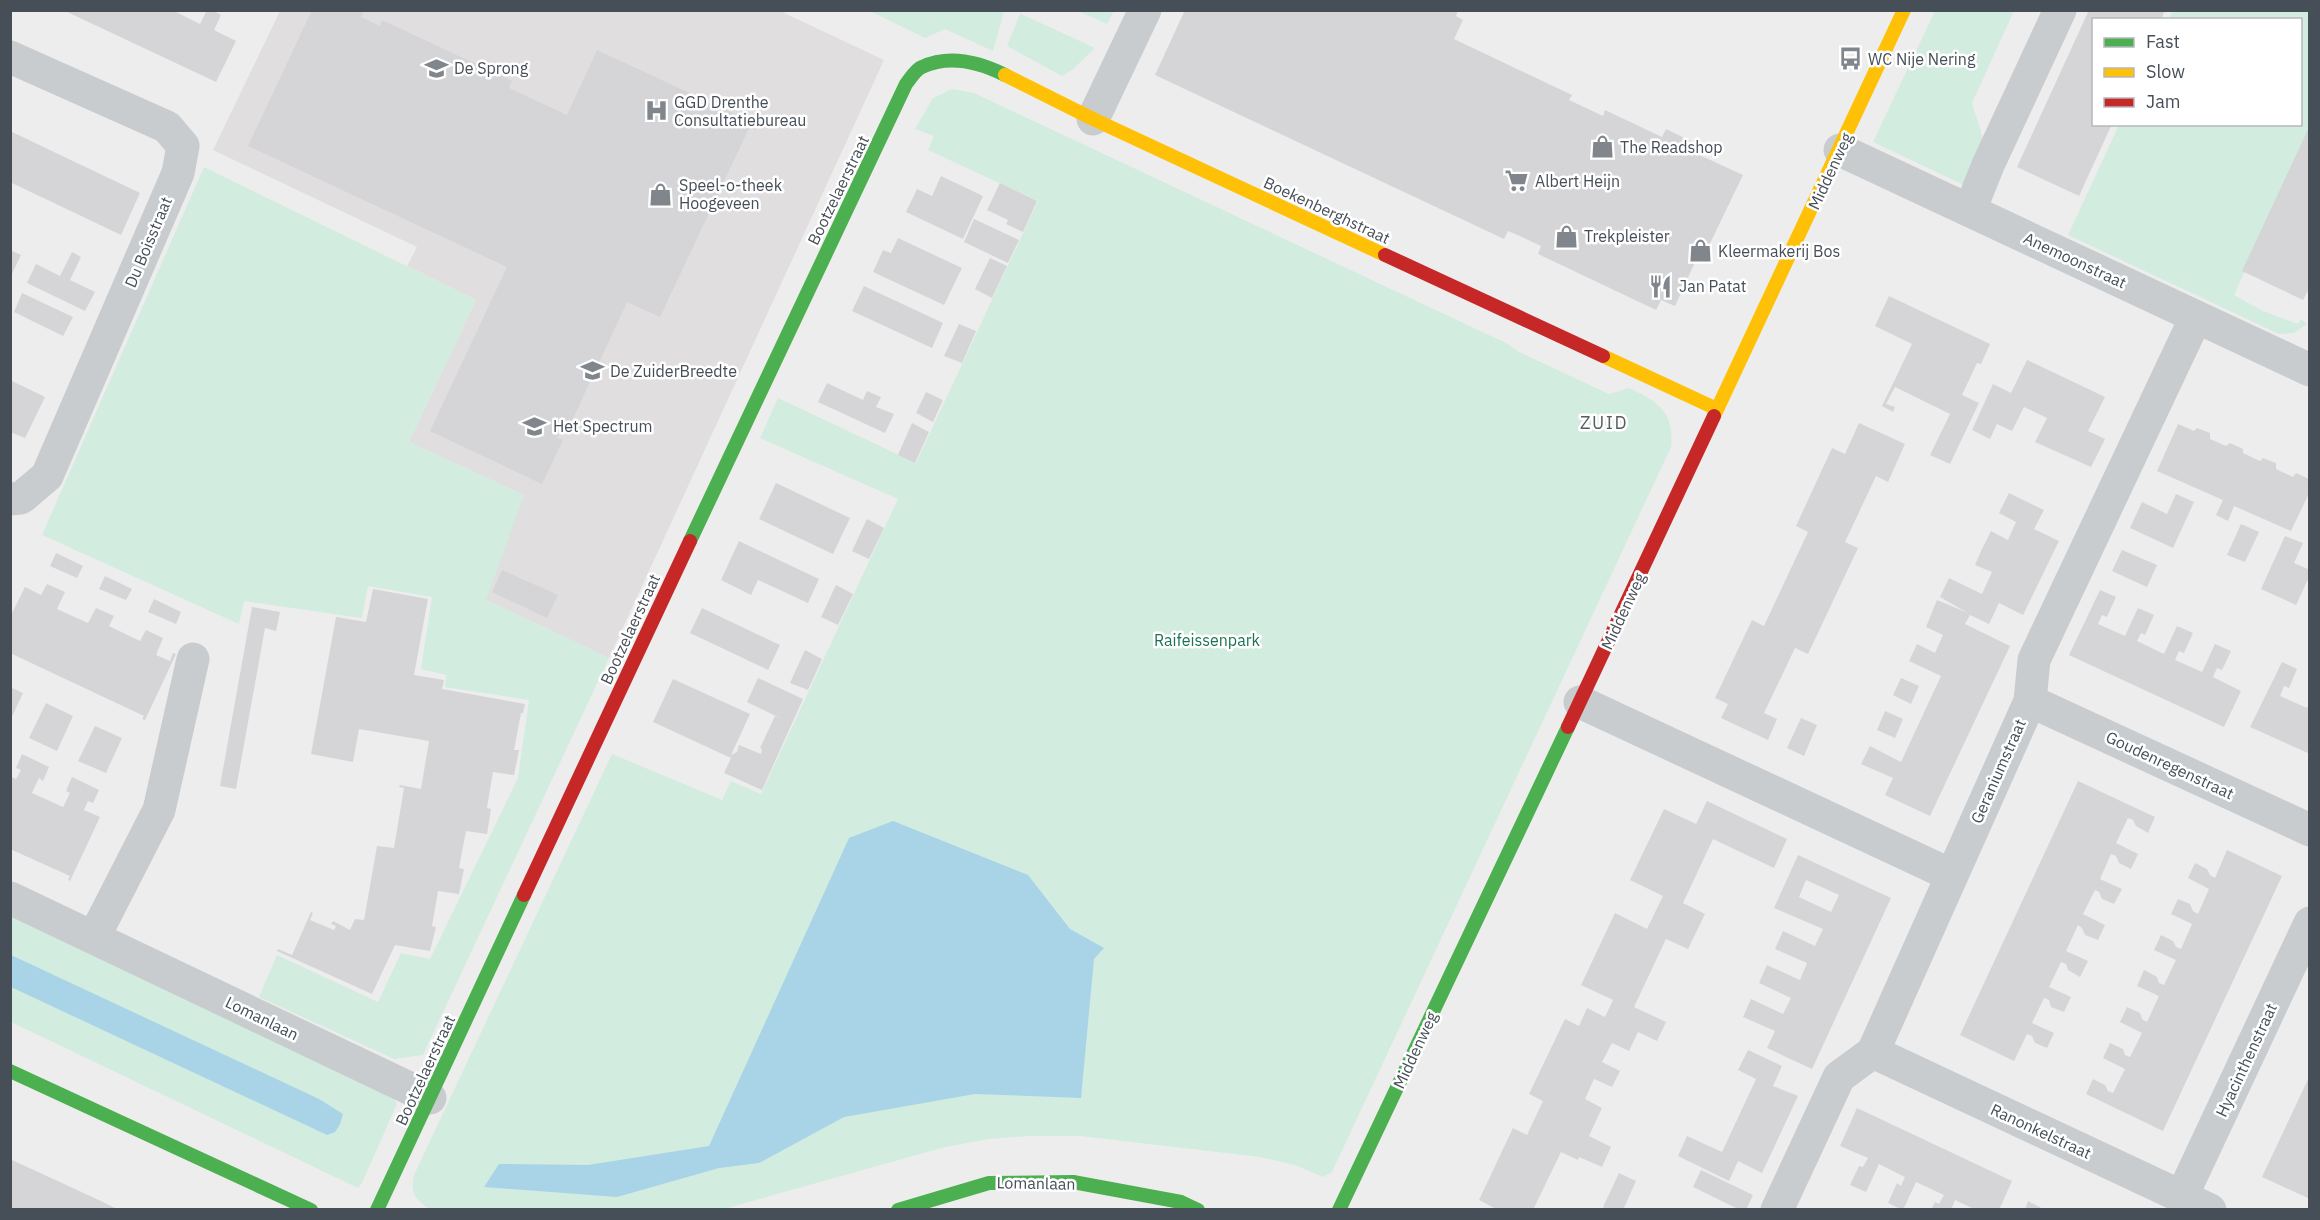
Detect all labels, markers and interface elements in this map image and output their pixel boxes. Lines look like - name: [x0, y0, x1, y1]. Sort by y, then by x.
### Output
- legend: [2092, 18, 2302, 126]
- text: Fast: [2146, 30, 2180, 53]
- bus stop icon: WC Nije Nering: [1837, 46, 1863, 72]
- place label: WC Nije Nering: [1868, 49, 1976, 69]
- school or university icon: De Sprong: [423, 55, 449, 81]
- place label: De Sprong: [454, 58, 529, 78]
- text: Slow: [2146, 60, 2185, 83]
- text: Jam: [2146, 90, 2181, 113]
- place label: GGD Drenthe Consultatiebureau: [674, 92, 806, 130]
- hospital icon: GGD Drenthe Consultatiebureau: [643, 98, 669, 124]
- street label: Middenweg: [1803, 129, 1857, 213]
- street label: Bootzelaerstraat: [803, 132, 873, 248]
- shop icon: The Readshop: [1589, 134, 1615, 160]
- place label: The Readshop: [1620, 137, 1723, 157]
- supermarket icon: Albert Heijn: [1504, 168, 1530, 194]
- place label: Albert Heijn: [1535, 171, 1620, 191]
- street label: Boekenberghstraat: [1261, 172, 1393, 248]
- place label: Speel-o-theek Hoogeveen: [679, 175, 783, 213]
- shop icon: Speel-o-theek Hoogeveen: [648, 181, 674, 207]
- street label: Du Boisstraat: [120, 194, 176, 290]
- shop icon: Trekpleister: [1553, 223, 1579, 249]
- place label: Trekpleister: [1584, 226, 1670, 246]
- street label: Anemoonstraat: [2021, 227, 2129, 293]
- shop icon: Kleermakerij Bos: [1687, 238, 1713, 264]
- place label: Kleermakerij Bos: [1718, 241, 1840, 261]
- restaurant icon: Jan Patat: [1648, 273, 1674, 299]
- place label: Jan Patat: [1679, 276, 1746, 296]
- school or university icon: De ZuiderBreedte: [579, 358, 605, 384]
- place label: De ZuiderBreedte: [610, 361, 737, 381]
- district label: ZUID: [1580, 411, 1628, 434]
- school or university icon: Het Spectrum: [522, 413, 548, 439]
- place label: Het Spectrum: [553, 416, 652, 436]
- street label: Middenweg: [1596, 569, 1650, 653]
- street label: Bootzelaerstraat: [596, 571, 664, 687]
- park label: Raifeissenpark: [1154, 630, 1261, 650]
- street label: Geraniumstraat: [1966, 716, 2030, 826]
- street label: Goudenregenstraat: [2103, 727, 2237, 803]
- street label: Lomanlaan: [222, 992, 302, 1044]
- street label: Hyacinthenstraat: [2211, 1000, 2281, 1120]
- street label: Middenweg: [1388, 1008, 1442, 1092]
- street label: Bootzelaerstraat: [391, 1012, 459, 1128]
- street label: Ranonkelstraat: [1987, 1099, 2095, 1163]
- street label: Lomanlaan: [996, 1172, 1076, 1194]

